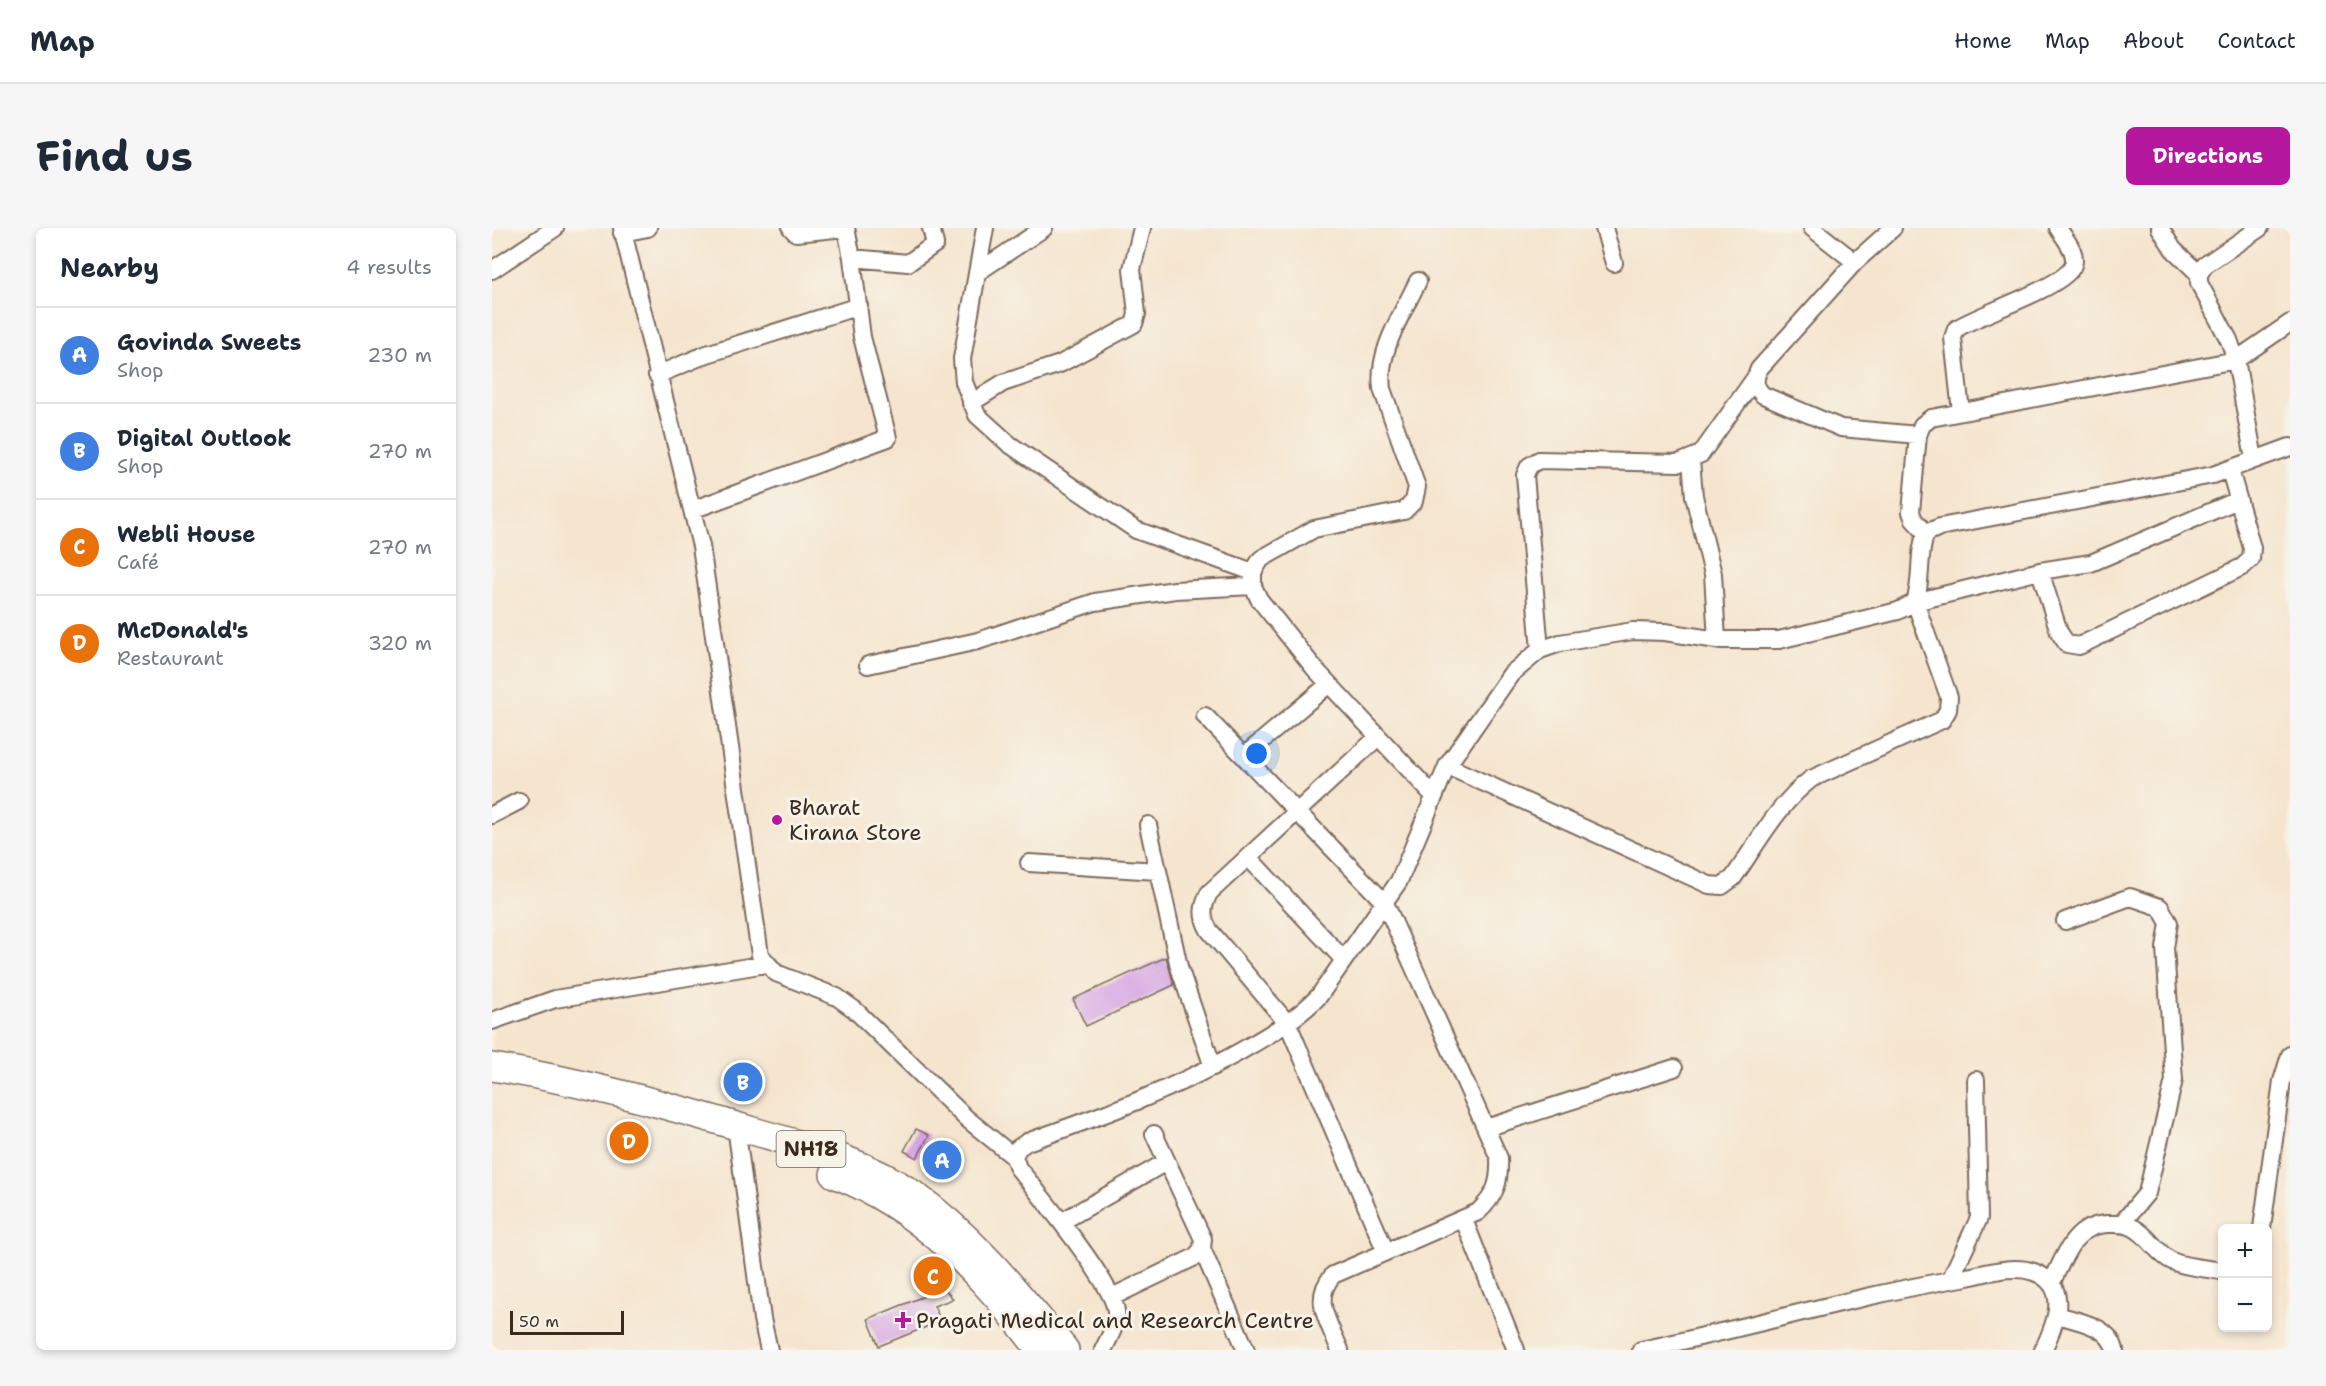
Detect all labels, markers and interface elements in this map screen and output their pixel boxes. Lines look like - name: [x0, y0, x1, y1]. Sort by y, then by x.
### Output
- text: Map: [30, 22, 95, 60]
- text: Home: [1954, 27, 2012, 55]
- text: Map: [2045, 27, 2090, 55]
- text: About: [2123, 27, 2184, 55]
- text: Contact: [2217, 27, 2296, 55]
- button: Directions: [2126, 127, 2290, 185]
- text: Find us: [36, 128, 193, 184]
- text: Nearby: [60, 250, 159, 285]
- text: 4 results: [346, 254, 432, 280]
- text: Govinda Sweets: [117, 328, 301, 357]
- text: A: [72, 342, 87, 368]
- text: 230 m: [367, 342, 432, 368]
- text: Shop: [117, 357, 164, 383]
- text: Digital Outlook: [117, 424, 292, 453]
- text: B: [73, 438, 86, 464]
- text: 270 m: [368, 438, 432, 464]
- text: Shop: [117, 453, 164, 479]
- text: Webli House: [117, 520, 255, 549]
- text: C: [73, 534, 86, 560]
- text: 270 m: [368, 534, 432, 560]
- text: Café: [117, 549, 159, 575]
- text: McDonald's: [117, 616, 248, 645]
- text: D: [72, 630, 87, 656]
- text: 320 m: [368, 630, 432, 656]
- text: Restaurant: [117, 645, 224, 671]
- your location: [1242, 739, 1271, 768]
- place label: Bharat Kirana Store: [789, 793, 922, 847]
- marker: Bharat Kirana Store: [770, 813, 784, 827]
- pin: B: [724, 1060, 762, 1104]
- pin: D: [610, 1118, 648, 1164]
- road number: NH18: [776, 1131, 846, 1167]
- pin: A: [922, 1138, 962, 1182]
- map controls: [2218, 1224, 2272, 1332]
- button: +: [2218, 1224, 2272, 1278]
- pin: C: [914, 1254, 952, 1298]
- button: −: [2218, 1278, 2272, 1332]
- place label: Pragati Medical and Research Centre: [916, 1306, 1314, 1335]
- scale bar: [510, 1308, 624, 1336]
- text: 50 m: [519, 1311, 559, 1332]
- marker: Pragati Medical and Research Centre: [894, 1311, 912, 1329]

